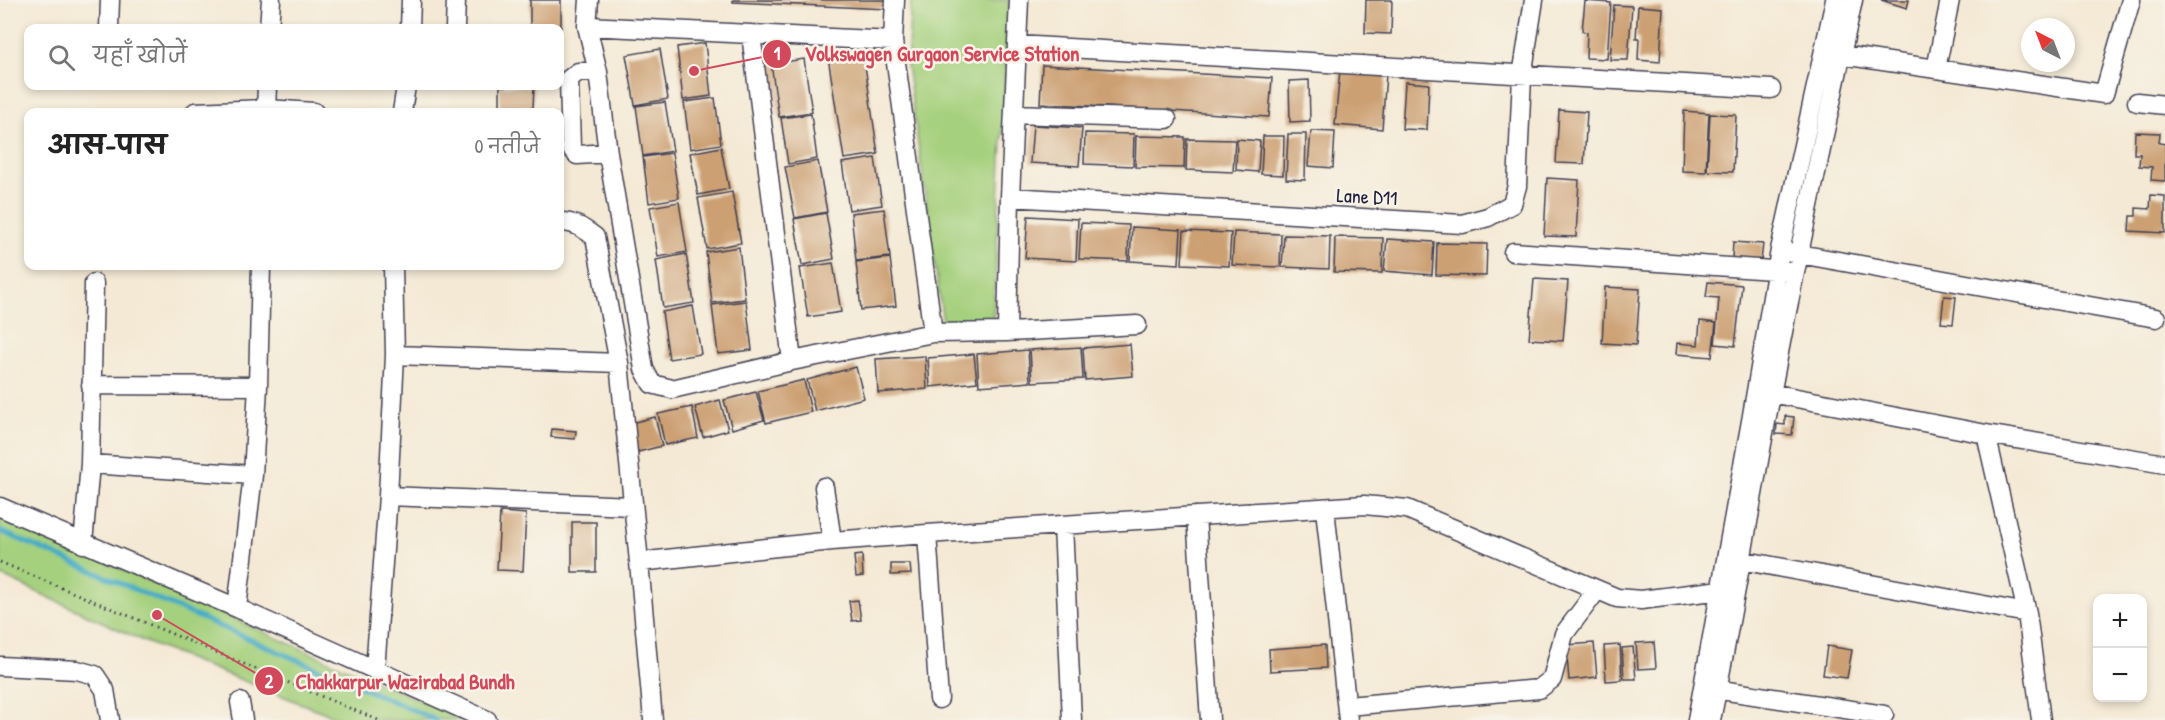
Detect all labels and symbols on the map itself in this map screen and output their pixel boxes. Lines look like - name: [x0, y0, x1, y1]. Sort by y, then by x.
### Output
- north arrow: [2021, 18, 2075, 72]
- callout: Volkswagen Gurgaon Service Station: [762, 35, 1091, 74]
- text: Volkswagen Gurgaon Service Station: [804, 39, 1080, 69]
- text: 1: [774, 41, 781, 66]
- street label: Lane D11: [1336, 181, 1398, 211]
- callout: Chakkarpur Wazirabad Bundh: [254, 662, 527, 701]
- text: Chakkarpur Wazirabad Bundh: [295, 667, 515, 697]
- text: 2: [265, 669, 274, 694]

